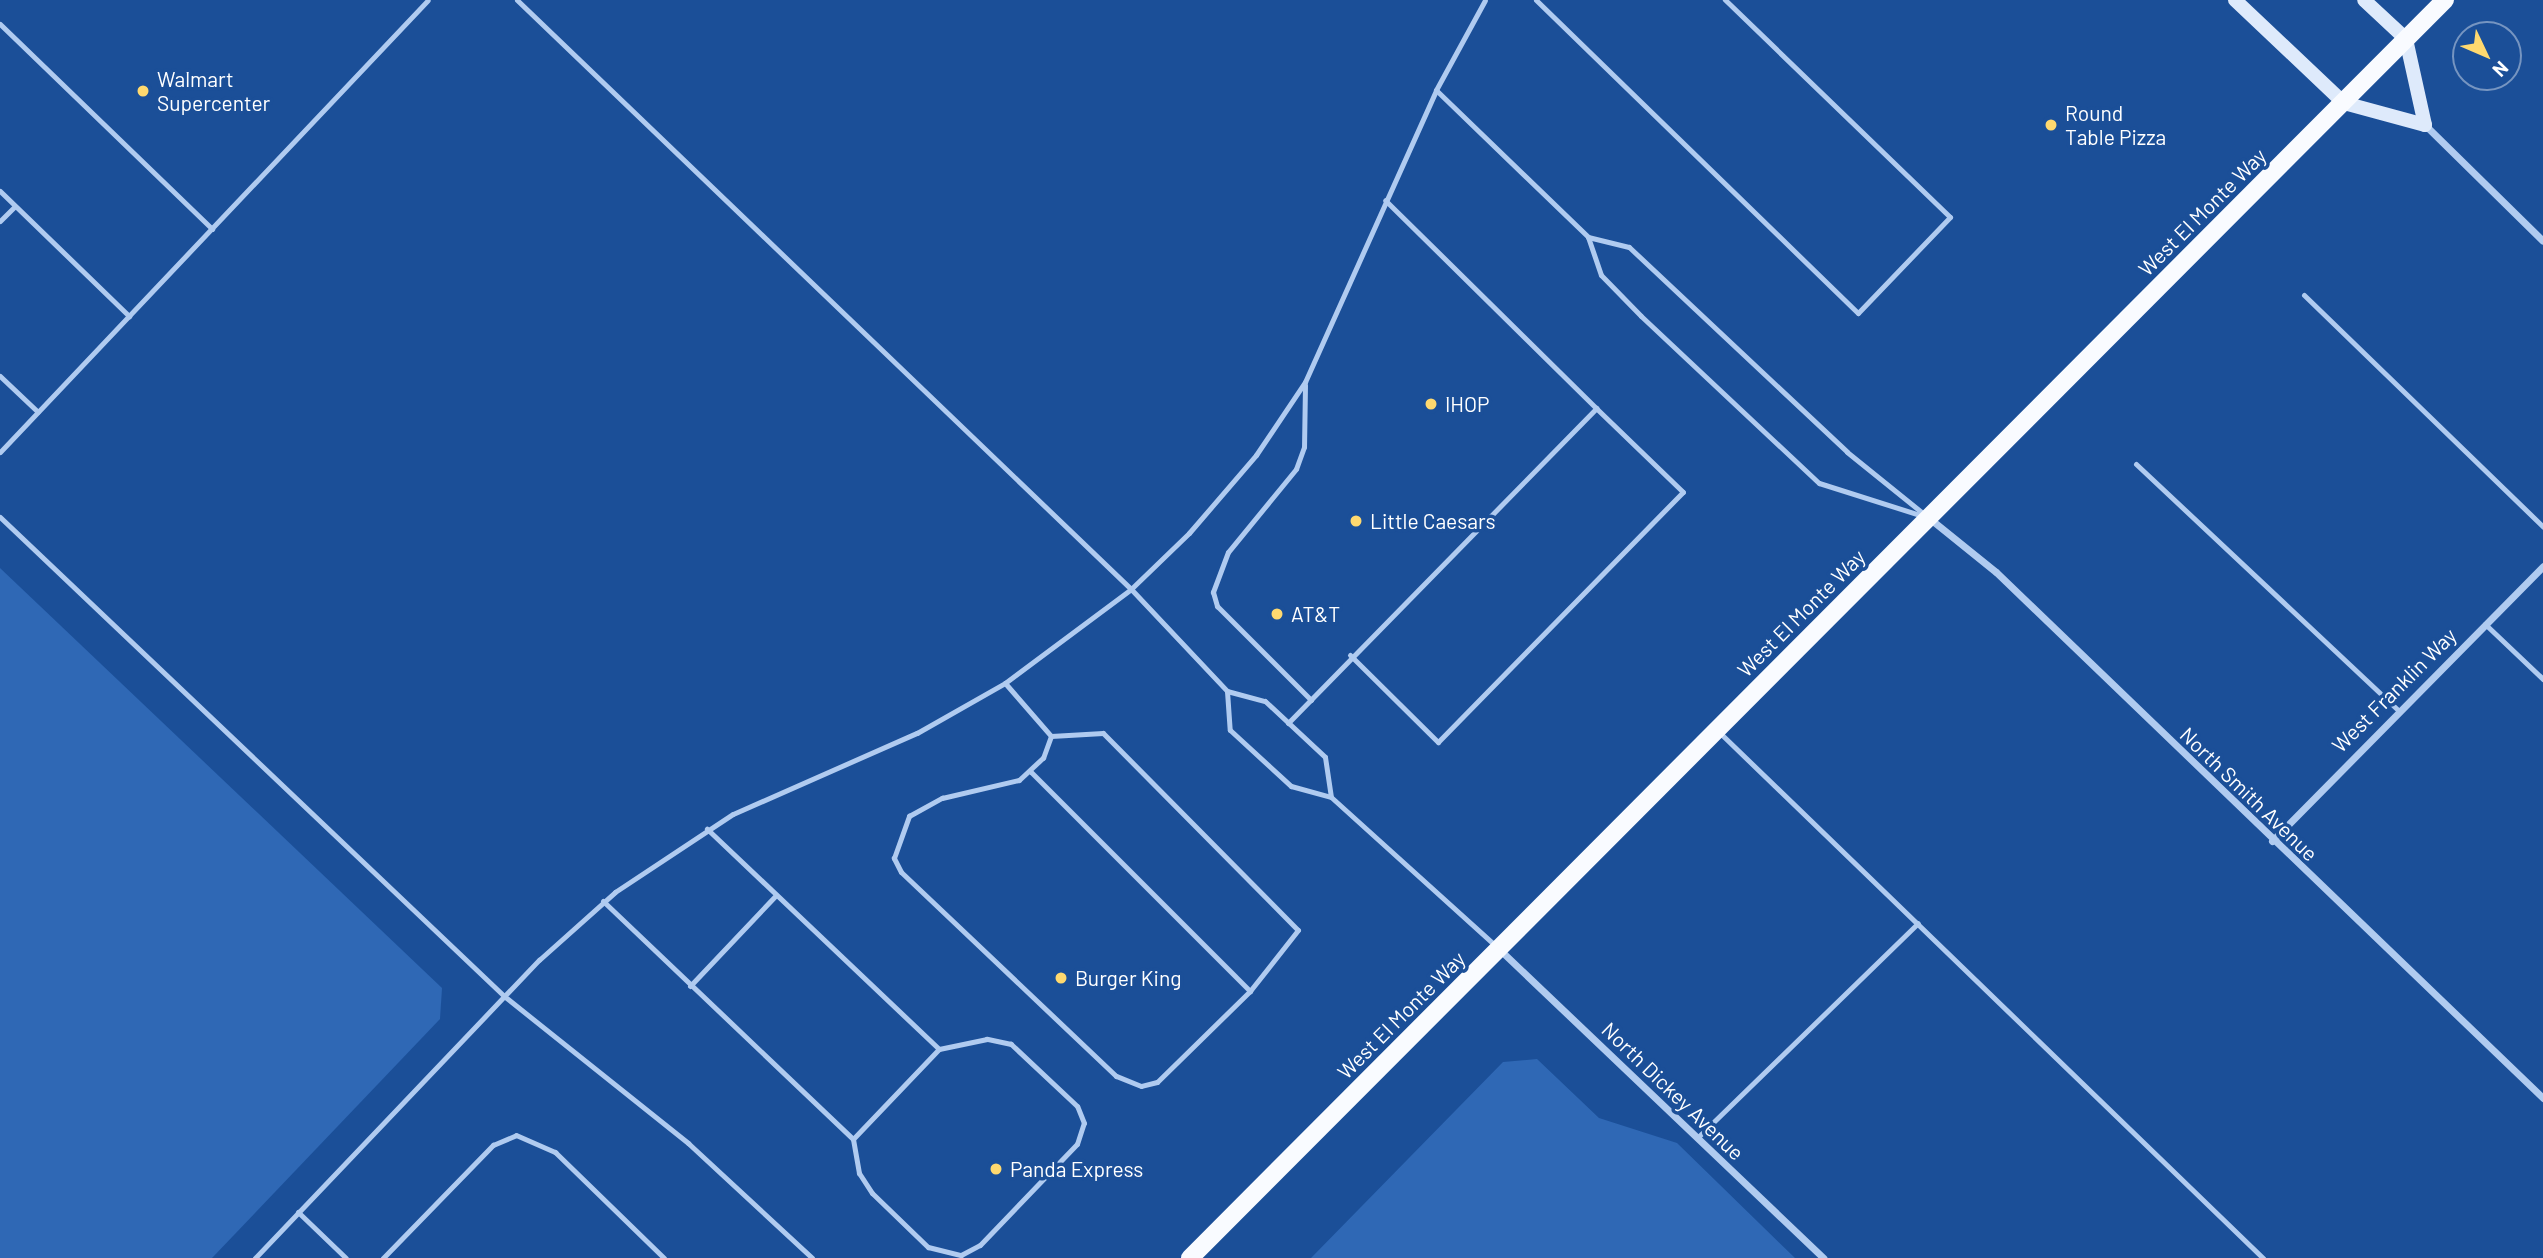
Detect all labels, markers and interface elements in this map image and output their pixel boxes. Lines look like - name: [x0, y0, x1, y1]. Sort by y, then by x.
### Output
- north arrow: [2452, 21, 2522, 91]
- text: N: [2488, 57, 2514, 82]
- place label: Walmart Supercenter: [157, 66, 270, 116]
- marker: Walmart Supercenter: [135, 83, 151, 99]
- place label: Round Table Pizza: [2065, 100, 2166, 150]
- marker: Round Table Pizza: [2043, 117, 2059, 133]
- street label: West El Monte Way: [2133, 143, 2271, 281]
- place label: IHOP: [1445, 391, 1490, 417]
- marker: IHOP: [1423, 396, 1439, 412]
- place label: Little Caesars: [1370, 508, 1496, 534]
- marker: Little Caesars: [1348, 513, 1364, 529]
- street label: West El Monte Way: [1732, 544, 1870, 682]
- place label: AT&T: [1291, 601, 1340, 627]
- marker: AT&T: [1269, 606, 1285, 622]
- street label: West Franklin Way: [2327, 623, 2461, 757]
- street label: North Smith Avenue: [2175, 722, 2323, 866]
- street label: West El Monte Way: [1332, 946, 1470, 1084]
- place label: Burger King: [1075, 965, 1182, 991]
- marker: Burger King: [1053, 970, 1069, 986]
- street label: North Dickey Avenue: [1597, 1017, 1749, 1165]
- place label: Panda Express: [1010, 1156, 1143, 1182]
- marker: Panda Express: [988, 1161, 1004, 1177]

